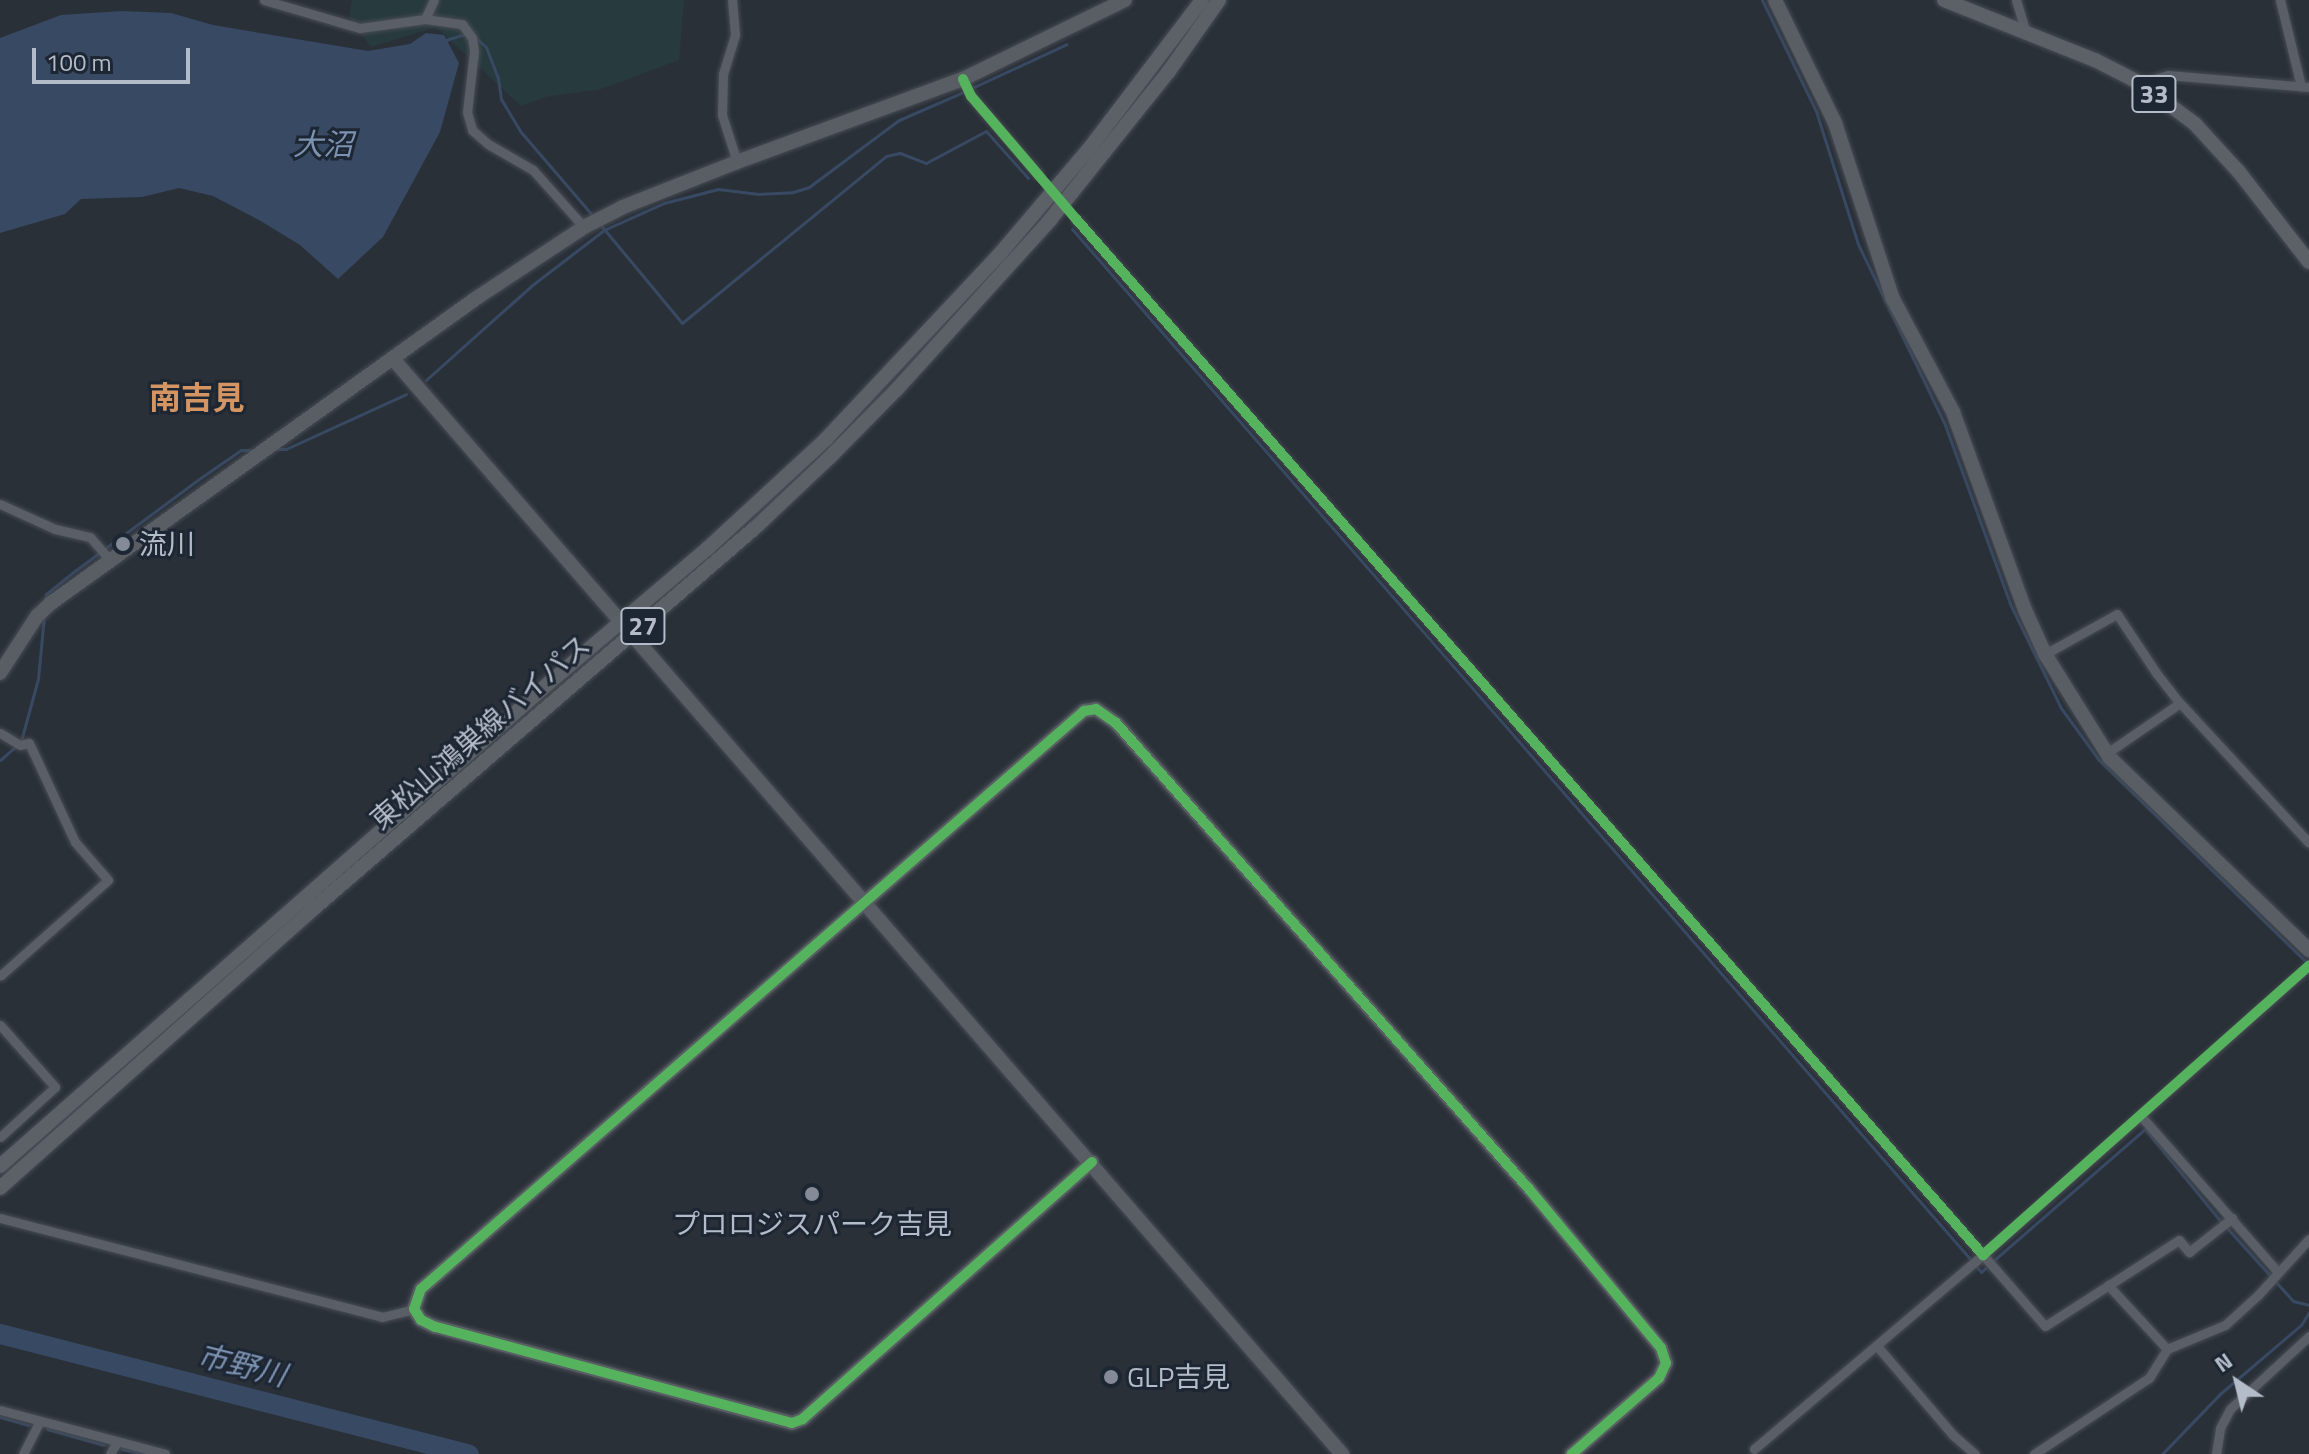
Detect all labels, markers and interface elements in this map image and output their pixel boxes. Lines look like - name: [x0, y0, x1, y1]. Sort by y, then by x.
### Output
- scale bar: [36, 32, 194, 82]
- text: 100 m: [46, 44, 112, 80]
- road number: 33: [2130, 72, 2178, 116]
- water label: 大沼: [293, 126, 353, 162]
- district label: 南吉見: [149, 378, 245, 416]
- place label: 流川: [139, 527, 195, 561]
- marker: 流川: [114, 535, 132, 553]
- road number: 27: [619, 604, 667, 648]
- street label: 東松山鴻巣線バイパス: [363, 627, 597, 837]
- marker: プロロジスパーク吉見: [803, 1185, 821, 1203]
- place label: プロロジスパーク吉見: [672, 1207, 952, 1241]
- water label: 市野川: [194, 1337, 290, 1393]
- north arrow: [2197, 1342, 2277, 1422]
- text: N: [2207, 1344, 2239, 1381]
- place label: GLP吉見: [1127, 1360, 1230, 1394]
- marker: GLP吉見: [1102, 1368, 1120, 1386]

